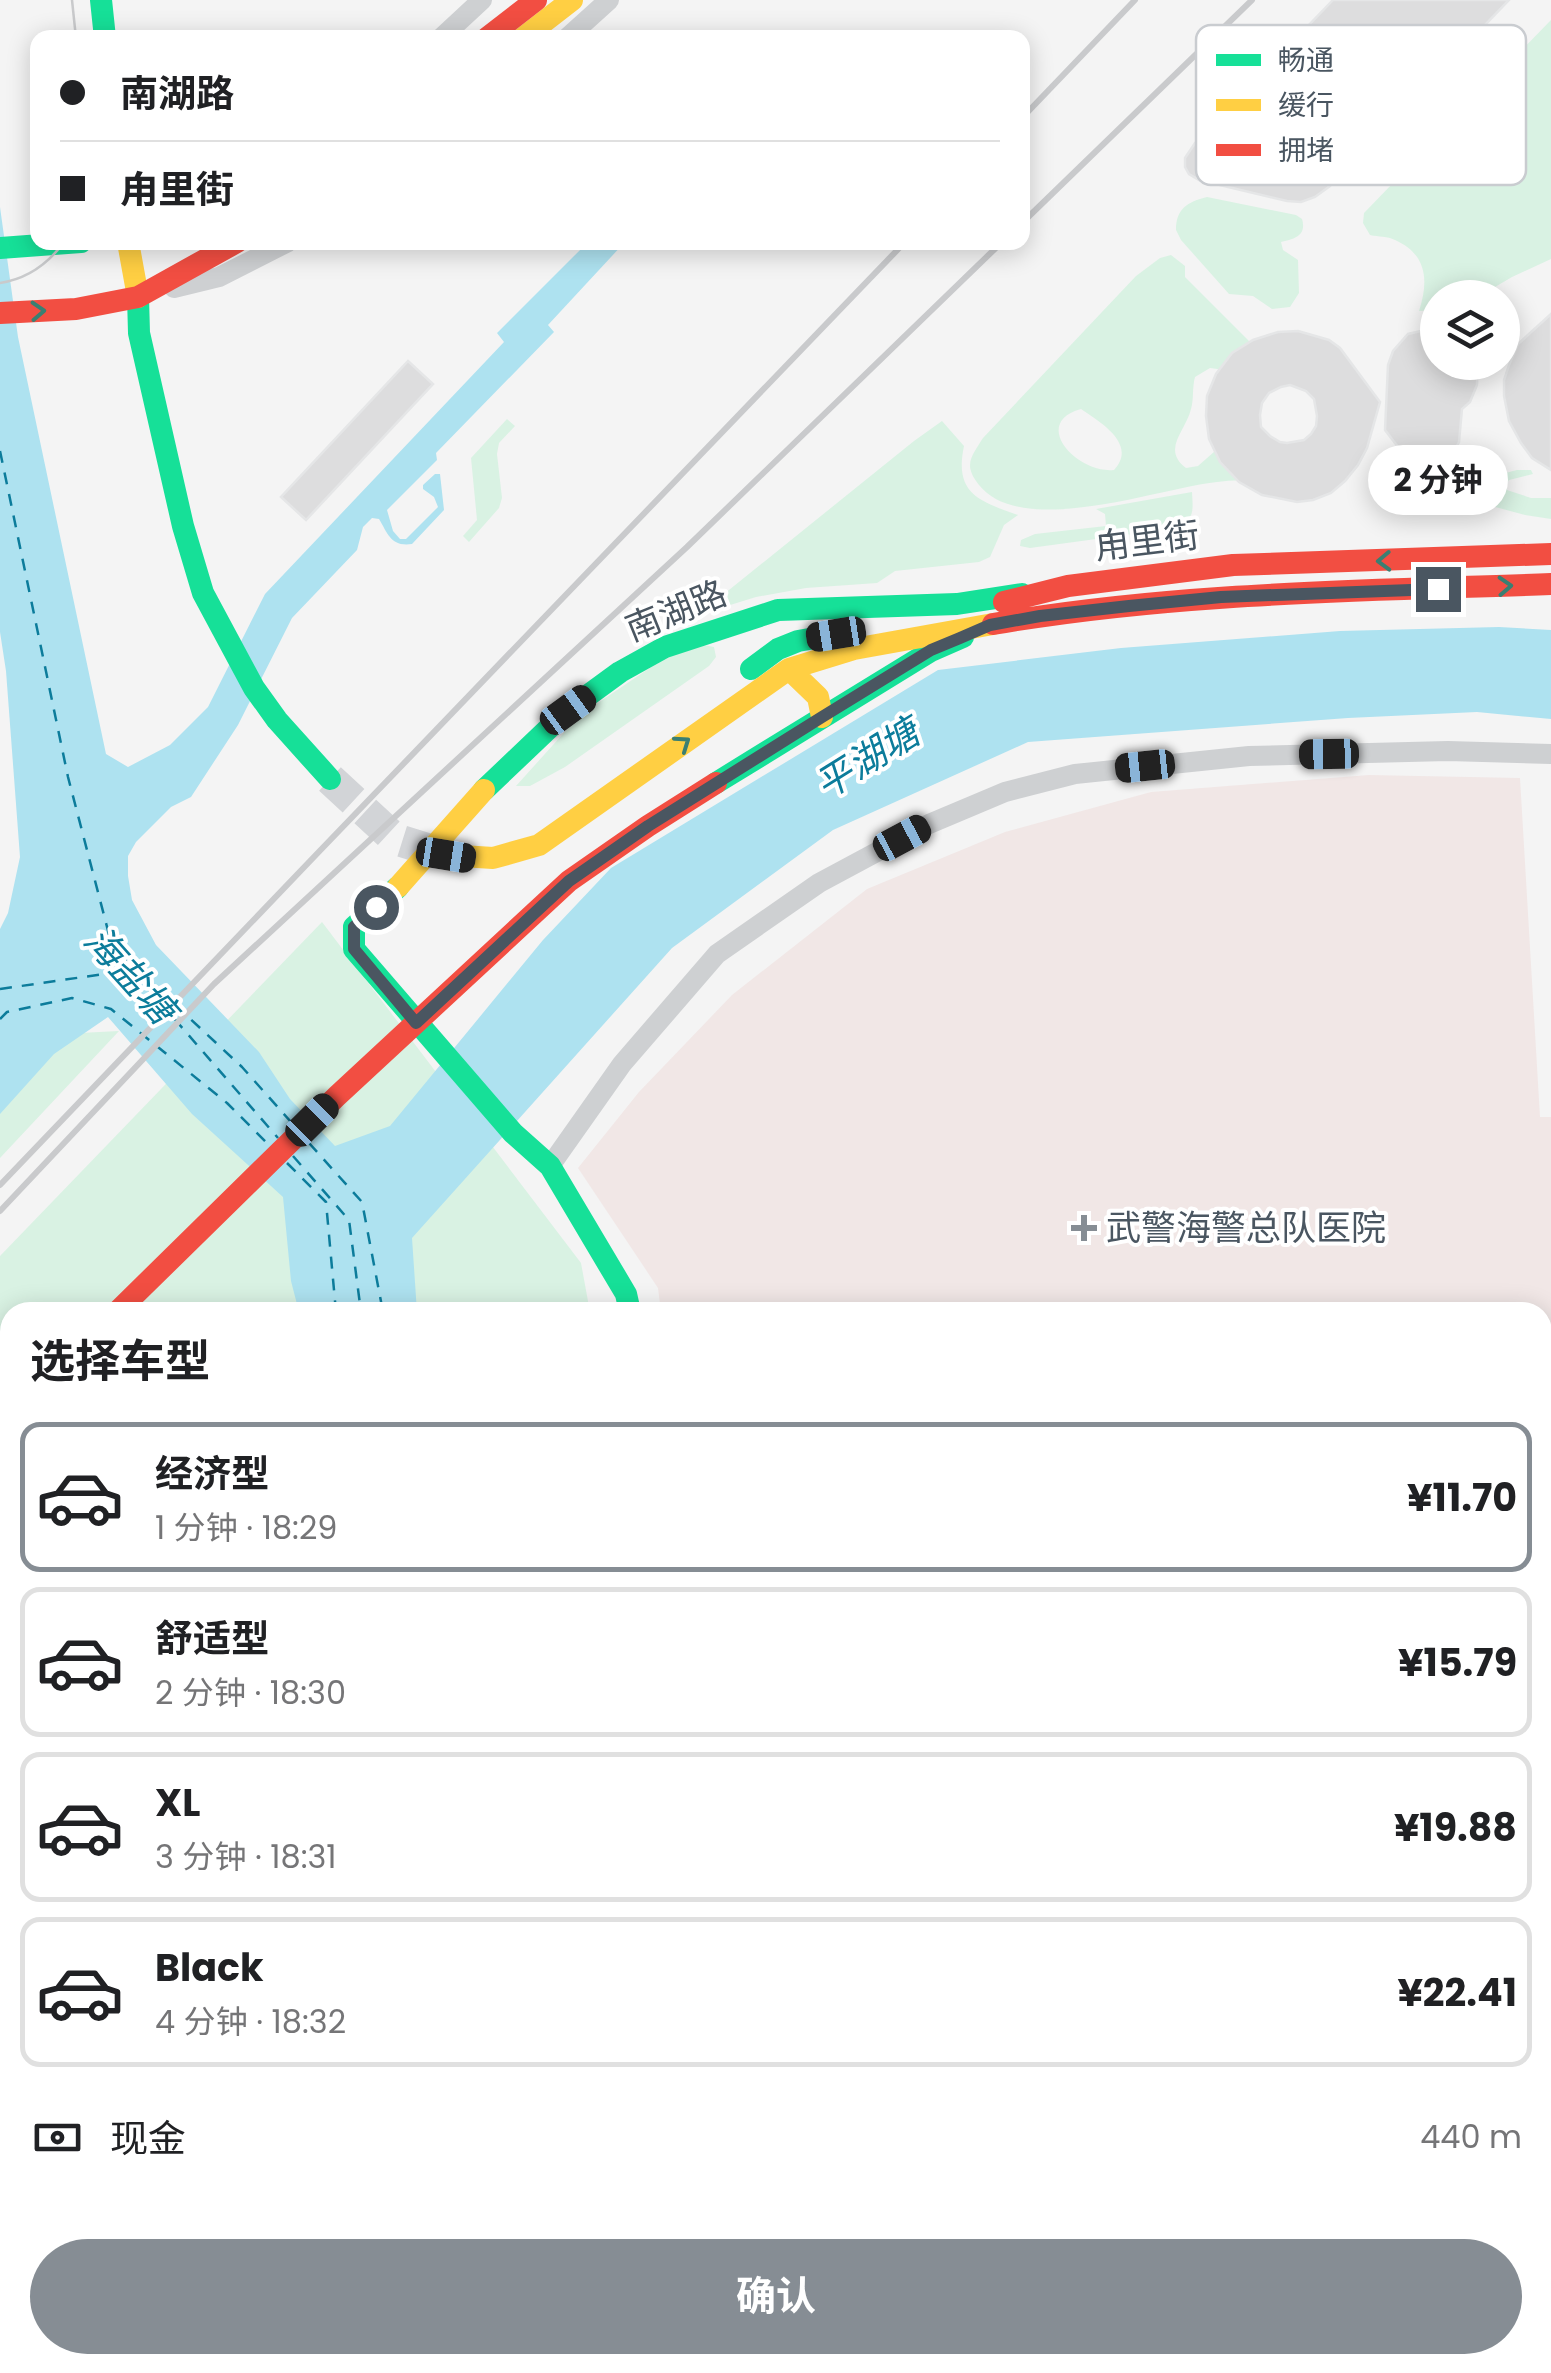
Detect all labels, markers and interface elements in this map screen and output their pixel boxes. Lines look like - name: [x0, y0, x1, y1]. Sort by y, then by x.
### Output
- legend: [1196, 25, 1526, 185]
- text: 畅通: [1278, 41, 1334, 80]
- text: 南湖路: [120, 67, 234, 120]
- text: 缓行: [1278, 86, 1334, 125]
- text: 拥堵: [1278, 131, 1334, 170]
- text: 甪里街: [120, 163, 234, 216]
- map controls: [1420, 280, 1520, 380]
- button: layers: [1420, 280, 1520, 380]
- one-way arrow: [30, 301, 46, 322]
- callout: 2 分钟: [1368, 444, 1508, 514]
- text: 2 分钟: [1393, 457, 1483, 502]
- street label: 甪里街: [1092, 510, 1202, 571]
- one-way arrow: [1375, 550, 1391, 571]
- route end: [1416, 567, 1461, 612]
- street label: 南湖路: [618, 568, 734, 653]
- one-way arrow: [1498, 576, 1514, 597]
- car: [804, 614, 868, 654]
- car: [535, 680, 601, 740]
- water label: 平湖塘: [804, 703, 934, 811]
- one-way arrow: [672, 737, 691, 755]
- car: [1299, 738, 1359, 770]
- car: [1114, 748, 1176, 784]
- car: [868, 811, 936, 865]
- car: [414, 835, 478, 875]
- route start: [354, 885, 399, 930]
- water label: 海盐塘: [73, 915, 192, 1039]
- car: [280, 1088, 344, 1152]
- place label: 武警海警总队医院: [1106, 1203, 1386, 1252]
- marker: 武警海警总队医院: [1071, 1215, 1097, 1241]
- text: 选择车型: [30, 1330, 210, 1393]
- text: 经济型: [155, 1447, 269, 1500]
- icon: car: [35, 1452, 125, 1542]
- text: ¥11.70: [1407, 1471, 1517, 1524]
- text: 1 分钟 · 18:29: [155, 1505, 337, 1550]
- text: 舒适型: [155, 1612, 269, 1665]
- icon: car: [35, 1617, 125, 1707]
- text: ¥15.79: [1398, 1636, 1517, 1689]
- text: 2 分钟 · 18:30: [155, 1670, 346, 1715]
- text: XL: [155, 1776, 200, 1829]
- icon: car: [35, 1782, 125, 1872]
- text: ¥19.88: [1394, 1801, 1517, 1854]
- text: 3 分钟 · 18:31: [155, 1834, 337, 1879]
- text: Black: [155, 1941, 264, 1994]
- icon: car: [35, 1947, 125, 2037]
- text: ¥22.41: [1397, 1966, 1517, 2019]
- text: 4 分钟 · 18:32: [155, 1999, 346, 2044]
- icon: cash: [30, 2110, 85, 2165]
- text: 现金: [110, 2112, 186, 2165]
- text: 440 m: [1420, 2114, 1522, 2159]
- button: 确认: [30, 2239, 1522, 2354]

